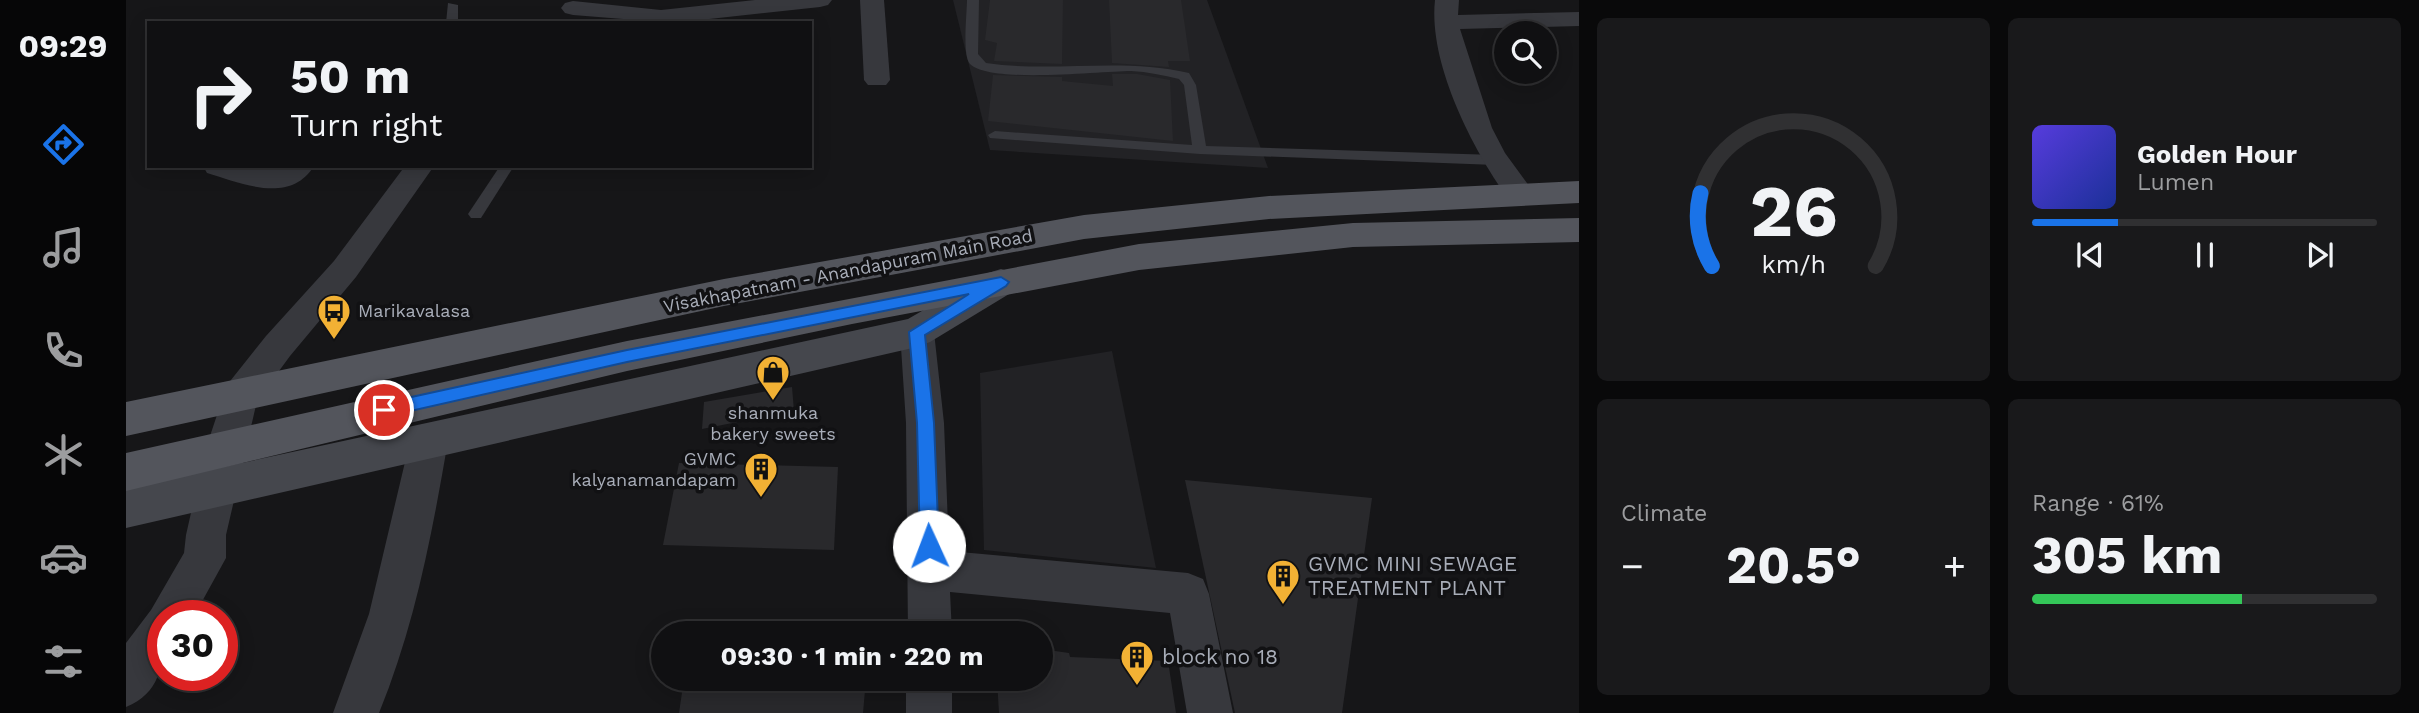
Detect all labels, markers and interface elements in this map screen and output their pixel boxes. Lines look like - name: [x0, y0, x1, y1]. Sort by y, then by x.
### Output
- map controls: [1494, 21, 1557, 84]
- button: search: [1494, 21, 1557, 84]
- text: 09:29: [19, 27, 107, 65]
- text: 50 m: [290, 47, 410, 105]
- icon: right: [175, 49, 266, 140]
- text: Turn right: [290, 106, 442, 144]
- icon: directions: [39, 120, 88, 169]
- text: Golden Hour: [2137, 139, 2297, 169]
- text: 26: [1749, 168, 1838, 254]
- text: Lumen: [2137, 169, 2214, 196]
- icon: music: [39, 223, 88, 272]
- street label: Visakhapatnam - Anandapuram Main Road: [661, 224, 1034, 317]
- icon: previous: [2071, 236, 2109, 274]
- icon: pause: [2186, 236, 2224, 274]
- icon: next: [2301, 236, 2339, 274]
- text: km/h: [1761, 250, 1826, 279]
- bus stop icon: Marikavalasa: [315, 292, 353, 341]
- place label: Marikavalasa: [358, 300, 470, 321]
- icon: phone: [39, 326, 88, 375]
- shop icon: shanmuka bakery sweets: [754, 353, 792, 402]
- pin: [354, 380, 414, 440]
- icon: arrive: [365, 391, 403, 429]
- place label: shanmuka bakery sweets: [710, 402, 836, 444]
- icon: climate: [39, 430, 88, 479]
- place label: GVMC kalyanamandapam: [572, 448, 736, 490]
- building icon: GVMC kalyanamandapam: [742, 450, 780, 499]
- text: Range · 61%: [2032, 490, 2164, 517]
- text: Climate: [1621, 500, 1707, 527]
- position arrow: [892, 509, 966, 583]
- text: 305 km: [2032, 525, 2222, 586]
- icon: car: [39, 533, 88, 582]
- text: 20.5°: [1726, 535, 1861, 596]
- text: −: [1621, 544, 1644, 588]
- text: +: [1943, 544, 1966, 588]
- place label: GVMC MINI SEWAGE TREATMENT PLANT: [1308, 551, 1517, 600]
- building icon: GVMC MINI SEWAGE TREATMENT PLANT: [1264, 557, 1302, 606]
- speed limit sign: 30: [147, 600, 238, 691]
- icon: filters: [39, 637, 88, 686]
- building icon: block no 18: [1118, 638, 1156, 687]
- text: 09:30 · 1 min · 220 m: [721, 641, 984, 671]
- place label: block no 18: [1162, 644, 1278, 669]

